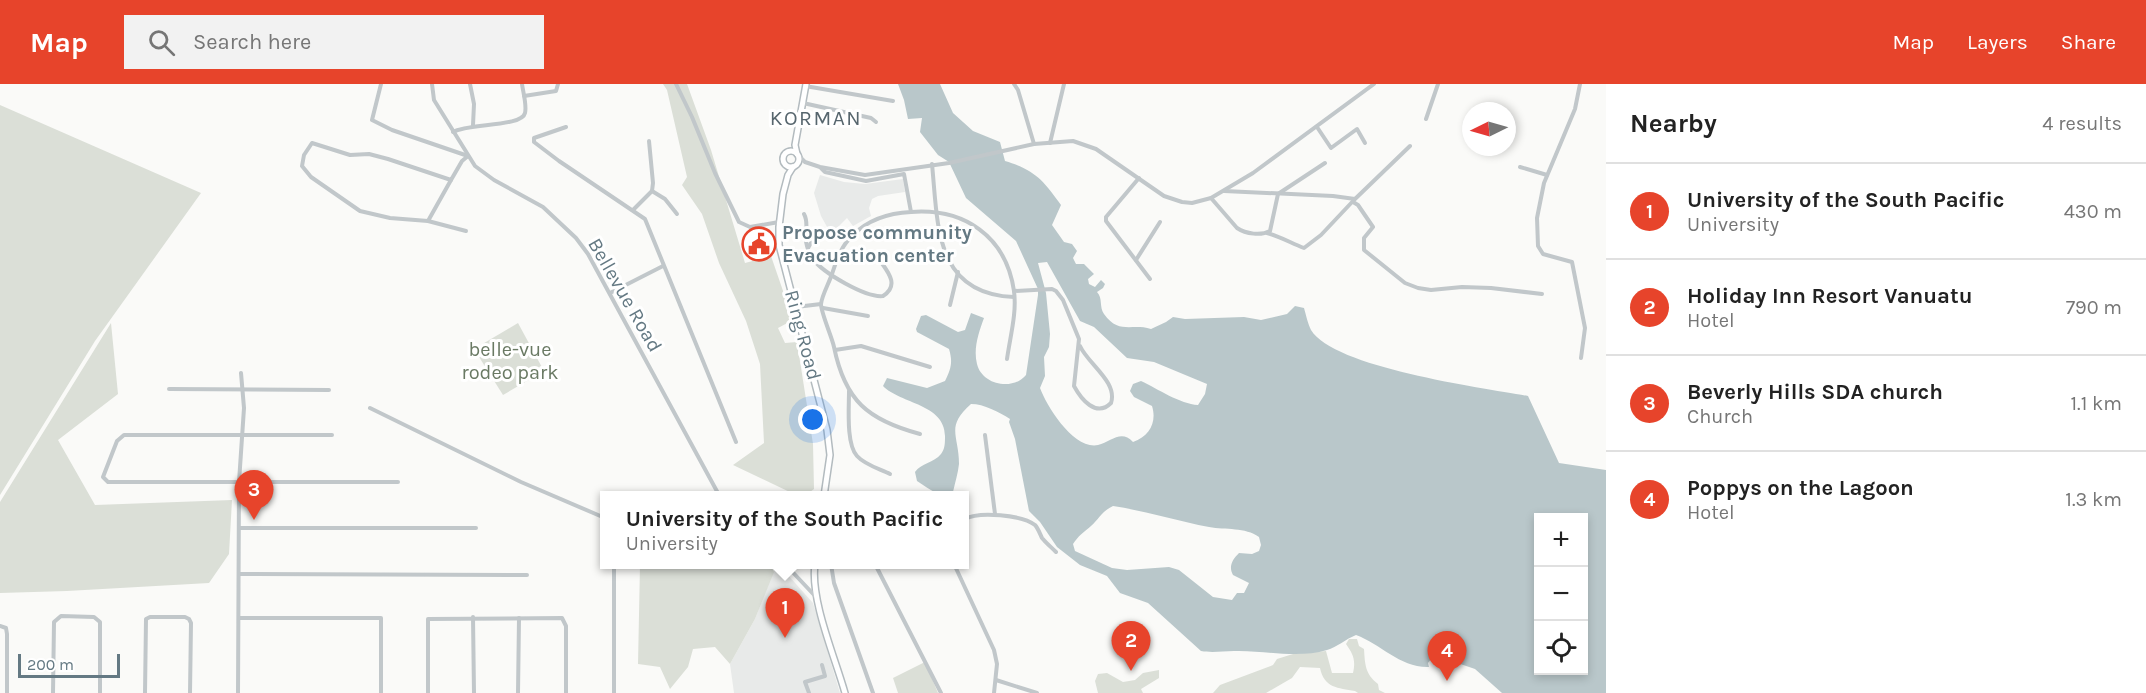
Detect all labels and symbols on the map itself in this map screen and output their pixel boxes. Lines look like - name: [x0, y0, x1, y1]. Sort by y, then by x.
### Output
- north arrow: [1462, 102, 1516, 156]
- district label: KORMAN: [770, 106, 862, 130]
- place label: Propose community Evacuation center: [782, 221, 972, 267]
- public building icon: Propose community Evacuation center: [741, 226, 777, 262]
- street label: Bellevue Road: [583, 234, 667, 356]
- street label: Ring Road: [780, 287, 826, 383]
- park label: belle-vue rodeo park: [461, 338, 559, 384]
- your location: [798, 405, 827, 434]
- pin: 3: [234, 470, 274, 520]
- pin: 1: [766, 588, 804, 638]
- pin: 2: [1112, 622, 1150, 671]
- pin: 4: [1428, 632, 1466, 681]
- scale bar: [18, 651, 120, 678]

